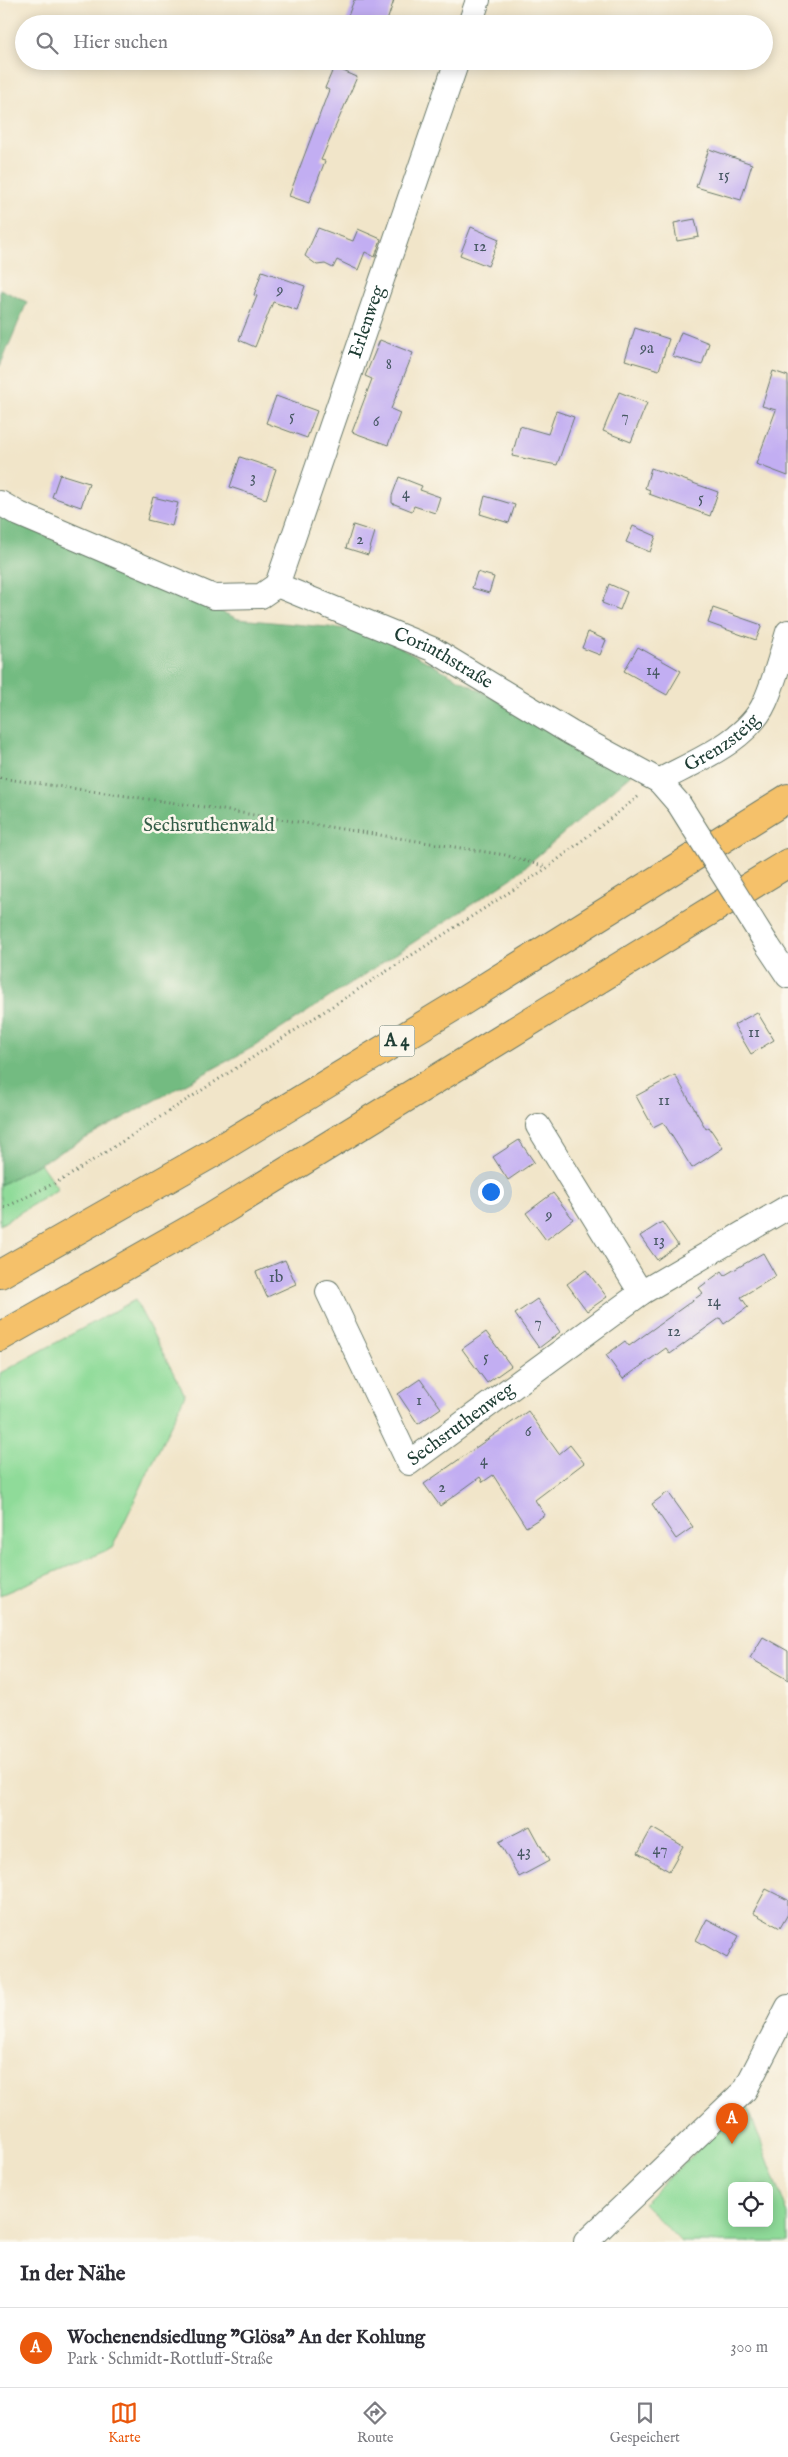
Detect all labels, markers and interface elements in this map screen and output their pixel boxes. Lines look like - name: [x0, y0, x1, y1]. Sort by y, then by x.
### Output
- search box: [15, 15, 773, 70]
- icon: search: [33, 29, 61, 57]
- text: Hier suchen: [73, 31, 168, 55]
- house number: 15: [718, 166, 730, 186]
- house number: 12: [473, 237, 487, 257]
- house number: 9: [276, 281, 284, 301]
- street label: Erlenweg: [344, 282, 391, 362]
- house number: 9a: [639, 339, 654, 359]
- house number: 8: [386, 355, 392, 375]
- house number: 5: [289, 407, 295, 427]
- house number: 7: [621, 407, 629, 427]
- house number: 6: [373, 412, 380, 432]
- house number: 3: [250, 468, 256, 488]
- house number: 4: [402, 484, 410, 504]
- house number: 5: [698, 489, 704, 509]
- house number: 2: [356, 530, 364, 550]
- street label: Corinthstraße: [390, 622, 497, 695]
- house number: 14: [646, 661, 660, 681]
- street label: Grenzsteig: [681, 709, 766, 778]
- park label: Sechsruthenwald: [143, 814, 276, 838]
- house number: 11: [748, 1023, 760, 1043]
- road number: A 4: [380, 1026, 414, 1056]
- house number: 11: [658, 1091, 670, 1111]
- your location: [478, 1179, 504, 1205]
- house number: 9: [545, 1206, 553, 1226]
- house number: 13: [653, 1231, 665, 1251]
- house number: 1b: [269, 1268, 284, 1288]
- house number: 14: [707, 1292, 721, 1312]
- house number: 7: [534, 1313, 542, 1333]
- house number: 12: [667, 1322, 681, 1342]
- house number: 5: [483, 1348, 489, 1368]
- street label: Sechsruthenweg: [403, 1377, 520, 1472]
- house number: 1: [416, 1391, 422, 1411]
- house number: 6: [525, 1422, 532, 1442]
- house number: 4: [480, 1451, 488, 1471]
- house number: 2: [438, 1478, 446, 1498]
- house number: 47: [653, 1840, 667, 1860]
- house number: 43: [517, 1842, 531, 1862]
- pin: A: [716, 2103, 748, 2144]
- map controls: [728, 2182, 773, 2227]
- button: locate: [728, 2182, 773, 2227]
- text: In der Nähe: [20, 2261, 126, 2288]
- text: Wochenendsiedlung "Glösa" An der Kohlung: [67, 2326, 425, 2350]
- text: A: [31, 2338, 41, 2358]
- text: 300 m: [730, 2338, 768, 2358]
- text: Park · Schmidt-Rottluff-Straße: [67, 2350, 273, 2370]
- tab: Karte: [108, 2399, 141, 2447]
- tab: Route: [357, 2399, 394, 2447]
- tab: Gespeichert: [610, 2399, 680, 2447]

